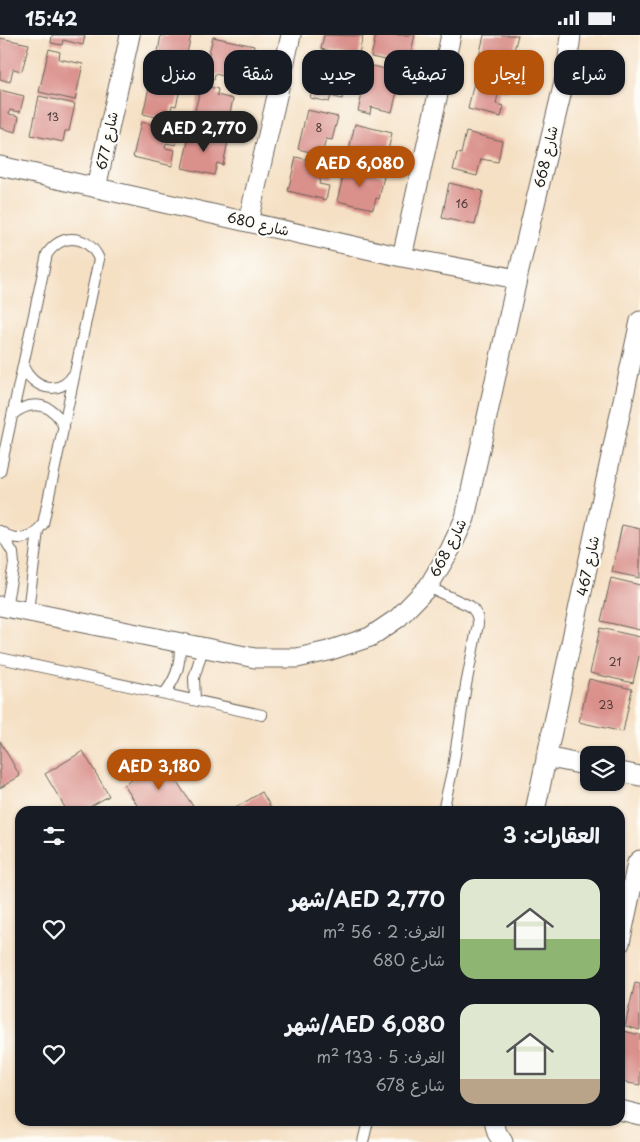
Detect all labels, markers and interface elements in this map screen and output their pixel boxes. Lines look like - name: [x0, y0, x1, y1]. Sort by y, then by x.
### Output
- text: 15:42: [25, 4, 78, 32]
- chip: منزل: [143, 50, 214, 95]
- chip: شقة: [224, 50, 292, 95]
- chip: جديد: [302, 50, 374, 95]
- chip: تصفية: [384, 50, 464, 95]
- chip: إيجار: [474, 50, 544, 95]
- chip: شراء: [554, 50, 625, 95]
- house number: 13: [47, 108, 59, 125]
- street label: شارع 677: [90, 110, 123, 172]
- pin: AED 2,770: [147, 111, 261, 153]
- text: AED 2,770: [162, 115, 246, 139]
- house number: 8: [316, 119, 323, 136]
- street label: شارع 668: [528, 124, 563, 190]
- pin: AED 6,080: [303, 145, 417, 188]
- text: AED 6,080: [316, 150, 404, 174]
- house number: 16: [456, 195, 469, 212]
- street label: شارع 680: [225, 206, 291, 241]
- street label: شارع 668: [424, 515, 471, 581]
- street label: شارع 467: [571, 534, 604, 598]
- house number: 21: [609, 653, 621, 670]
- house number: 23: [599, 696, 613, 713]
- map controls: [580, 746, 625, 791]
- button: layers: [580, 746, 625, 791]
- pin: AED 3,180: [102, 749, 216, 791]
- text: AED 3,180: [118, 753, 200, 777]
- text: العقارات: 3: [503, 818, 600, 850]
- icon: filters: [40, 822, 68, 850]
- text: AED 2,770/شهر: [290, 882, 445, 914]
- icon: home: [500, 899, 560, 959]
- icon: heart: [40, 915, 68, 943]
- text: الغرف: 2 · 56 m²: [323, 919, 445, 943]
- text: شارع 680: [372, 947, 445, 971]
- text: AED 6,080/شهر: [285, 1007, 445, 1039]
- icon: home: [500, 1024, 560, 1084]
- icon: heart: [40, 1040, 68, 1068]
- text: الغرف: 5 · 133 m²: [317, 1044, 445, 1068]
- text: شارع 678: [376, 1072, 445, 1096]

